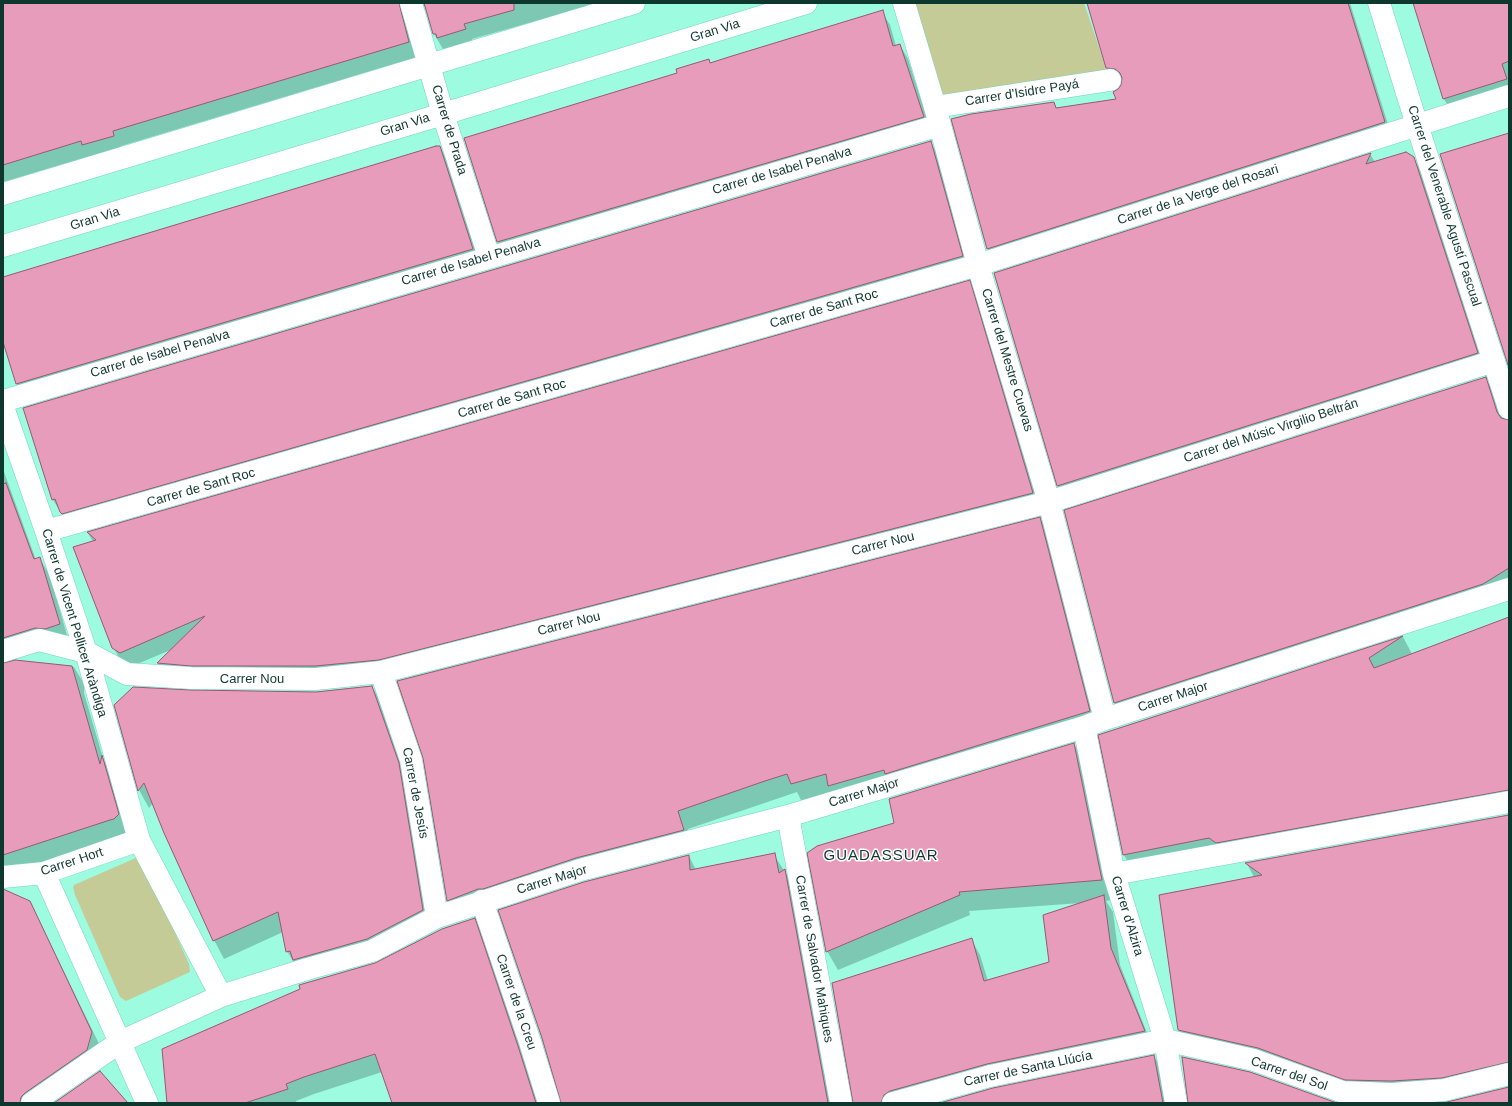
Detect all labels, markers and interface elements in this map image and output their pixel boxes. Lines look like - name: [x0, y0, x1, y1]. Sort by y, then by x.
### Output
- street label: Gran Via: [688, 16, 742, 46]
- street label: Carrer d'Isidre Payá: [964, 76, 1080, 110]
- street label: Carrer de Prada: [428, 83, 470, 177]
- street label: Carrer del Venerable Agustí Pascual: [1404, 104, 1484, 308]
- street label: Gran Via: [378, 110, 432, 140]
- street label: Carrer de Isabel Penalva: [711, 144, 853, 198]
- street label: Carrer de la Verge del Rosari: [1116, 162, 1280, 228]
- street label: Gran Via: [68, 204, 122, 234]
- street label: Carrer de Isabel Penalva: [400, 235, 542, 289]
- street label: Carrer de Sant Roc: [768, 286, 880, 332]
- street label: Carrer del Mestre Cuevas: [978, 287, 1036, 433]
- street label: Carrer de Isabel Penalva: [89, 327, 231, 381]
- street label: Carrer de Sant Roc: [456, 376, 568, 422]
- street label: Carrer del Músic Virgilio Beltrán: [1182, 395, 1360, 467]
- street label: Carrer de Sant Roc: [145, 465, 257, 511]
- street label: Carrer de Vicent Pellicer Aràndiga: [38, 527, 110, 719]
- street label: Carrer Nou: [850, 529, 916, 559]
- street label: Carrer Nou: [536, 609, 602, 639]
- street label: Carrer Nou: [220, 671, 284, 687]
- street label: Carrer Major: [1136, 678, 1210, 716]
- street label: Carrer de Jesús: [399, 746, 431, 840]
- street label: Carrer Major: [827, 775, 901, 811]
- street label: Carrer Hort: [39, 845, 105, 879]
- district label: GUADASSUAR: [823, 847, 939, 865]
- street label: Carrer Major: [515, 862, 589, 898]
- street label: Carrer de Salvador Mahiques: [792, 874, 836, 1044]
- street label: Carrer d'Alzira: [1107, 874, 1147, 958]
- street label: Carrer de la Creu: [492, 952, 540, 1052]
- street label: Carrer de Santa Llúcía: [962, 1048, 1094, 1090]
- street label: Carrer del Sol: [1249, 1054, 1329, 1094]

